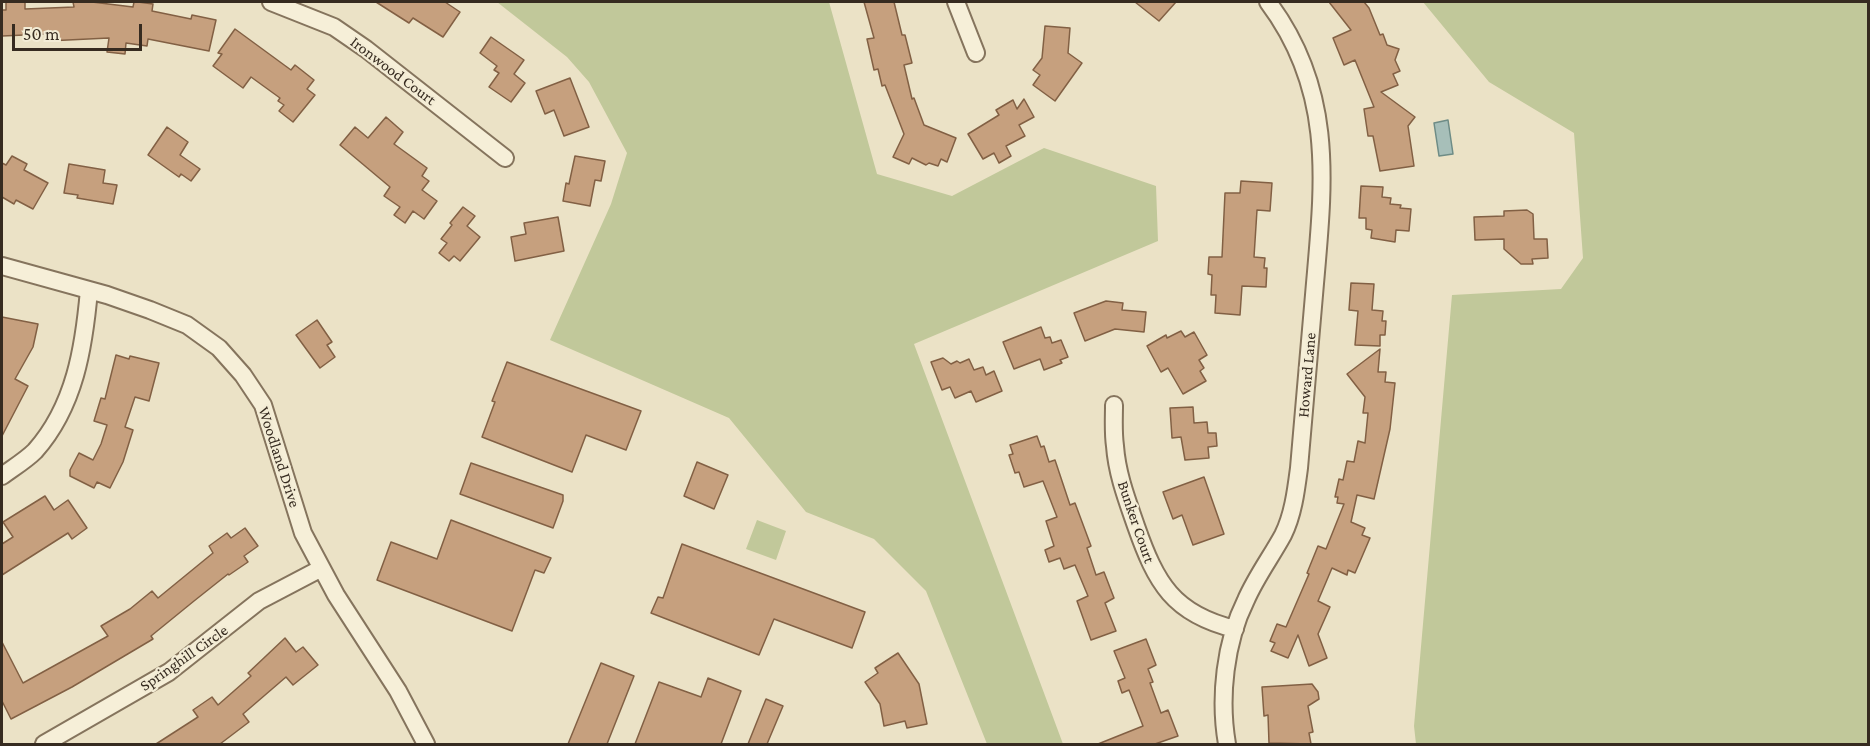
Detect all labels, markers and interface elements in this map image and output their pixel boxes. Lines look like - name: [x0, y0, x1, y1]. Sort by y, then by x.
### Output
- scale bar: [15, 12, 146, 50]
- text: 50 m: [23, 24, 60, 44]
- street label: Ironwood Court: [346, 33, 440, 109]
- street label: Howard Lane: [1294, 332, 1320, 418]
- street label: Woodland Drive: [254, 404, 304, 510]
- street label: Bunker Court: [1113, 478, 1159, 566]
- street label: Springhill Circle: [136, 621, 232, 695]

